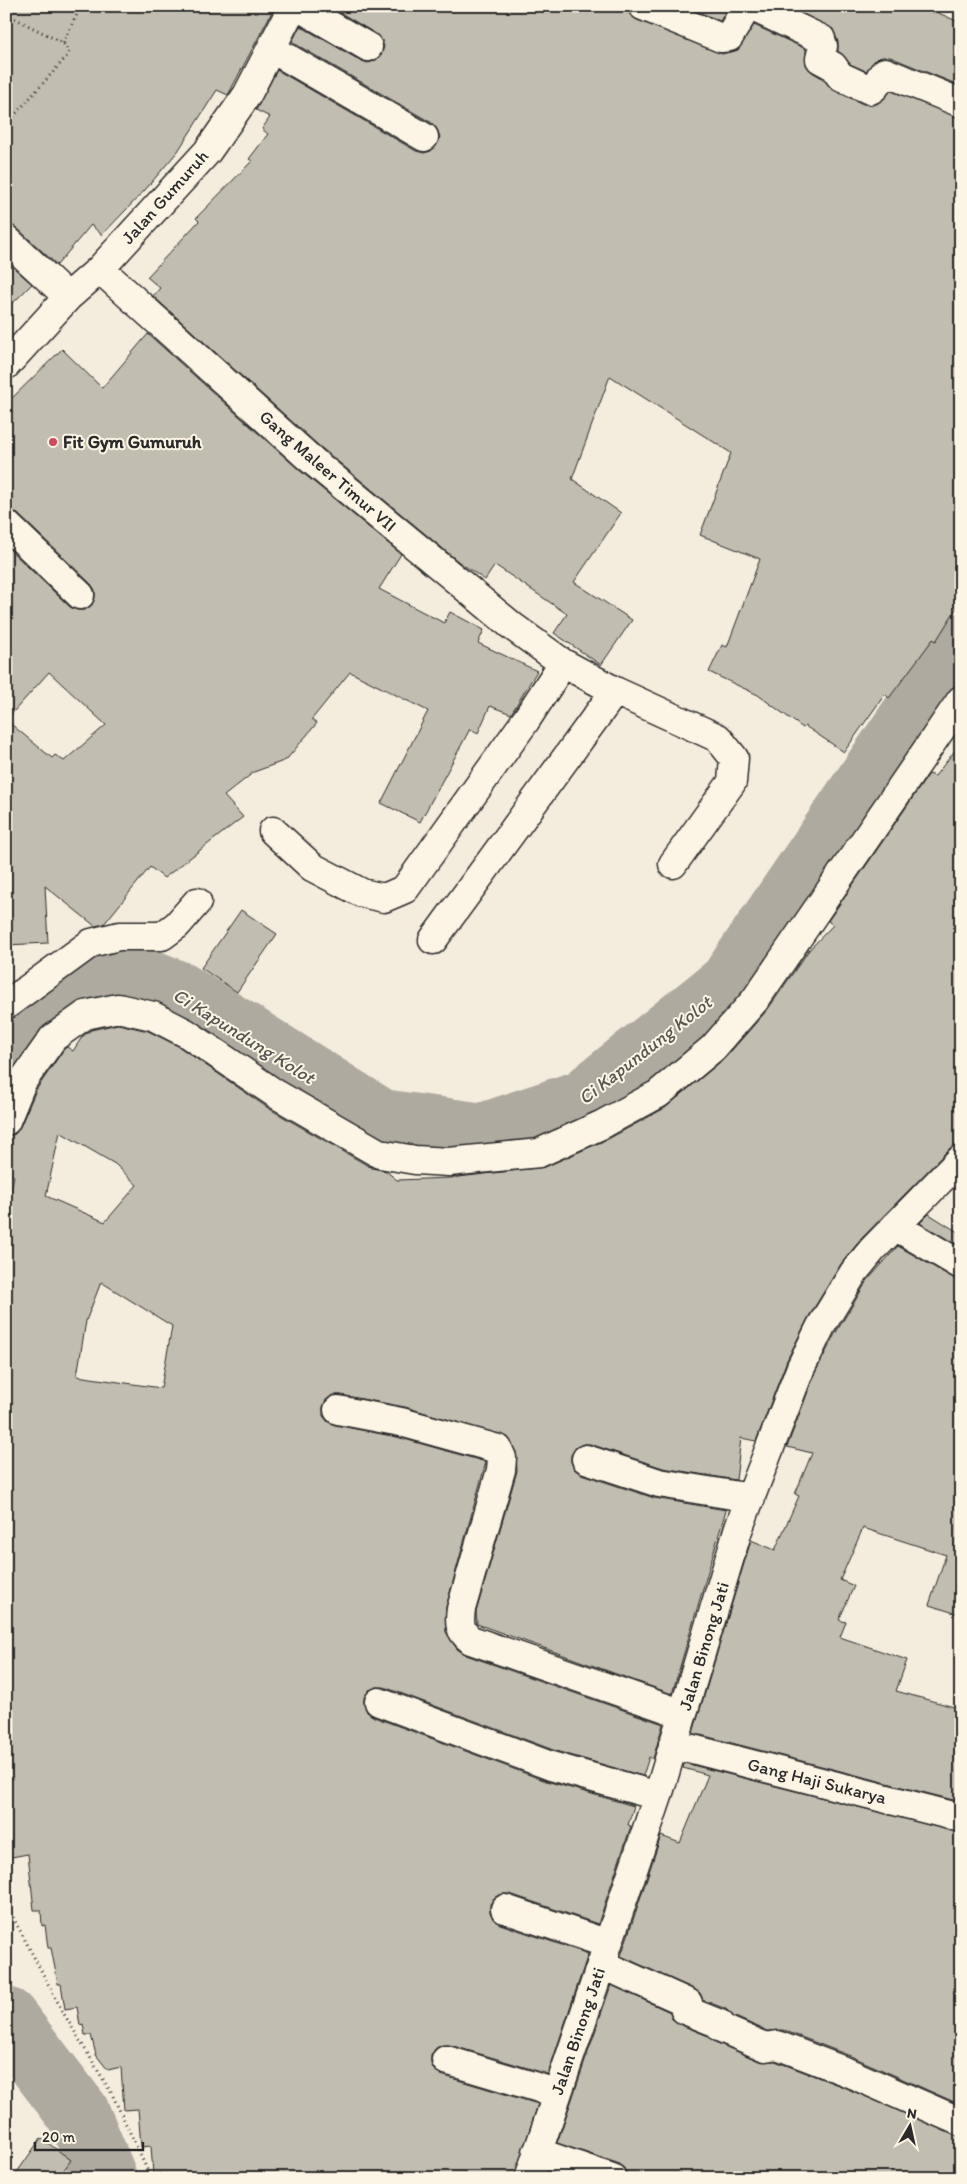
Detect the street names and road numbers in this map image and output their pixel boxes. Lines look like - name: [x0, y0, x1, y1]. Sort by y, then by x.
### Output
- street label: Jalan Gumuruh: [117, 145, 213, 249]
- street label: Gang Maleer Timur VII: [255, 405, 401, 537]
- street label: Jalan Binong Jati: [674, 1579, 734, 1713]
- street label: Gang Haji Sukarya: [745, 1753, 889, 1809]
- street label: Jalan Binong Jati: [546, 1964, 610, 2098]

